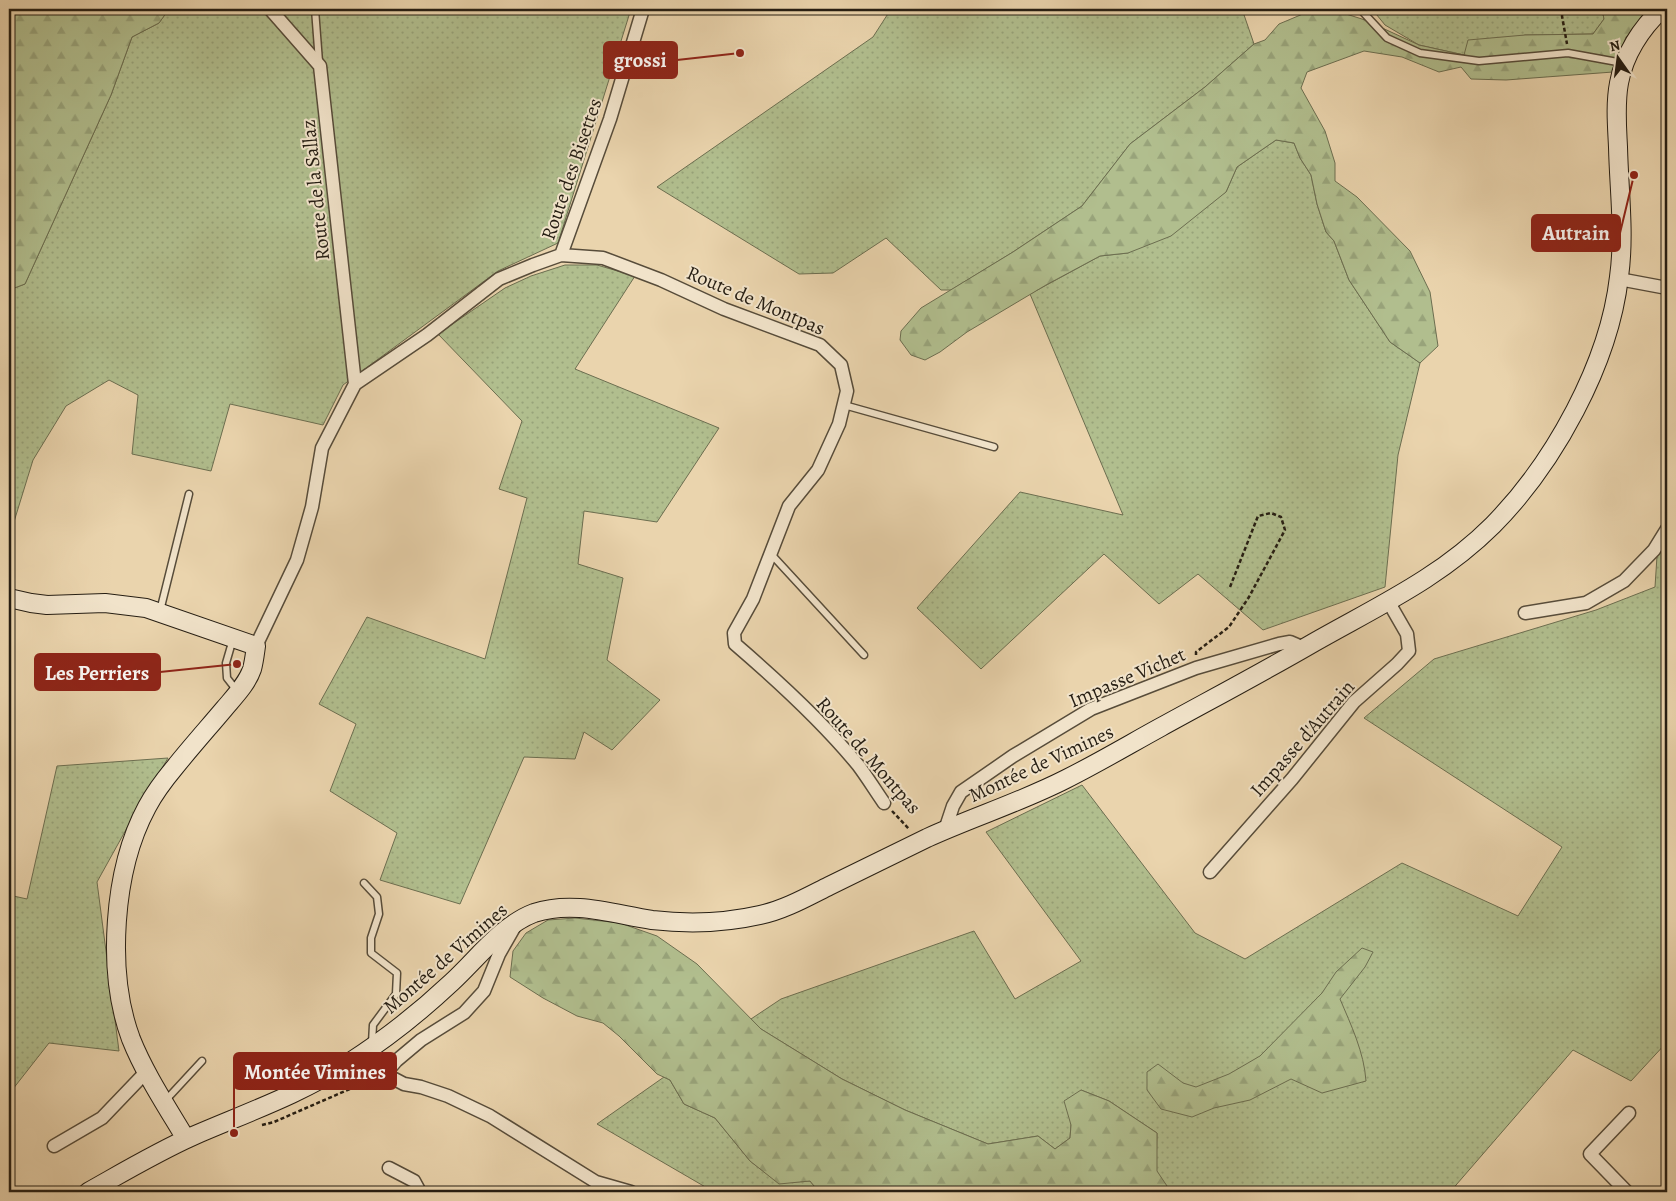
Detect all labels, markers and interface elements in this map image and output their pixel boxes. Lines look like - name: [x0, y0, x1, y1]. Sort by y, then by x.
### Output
- north arrow: [1594, 32, 1644, 82]
- text: N: [1608, 35, 1622, 56]
- callout: grossi: [604, 42, 677, 78]
- text: grossi: [613, 46, 667, 74]
- street label: Route des Bisettes: [535, 95, 608, 244]
- street label: Route de la Sallaz: [295, 118, 336, 262]
- callout: Autrain: [1532, 215, 1620, 251]
- text: Autrain: [1541, 219, 1610, 247]
- street label: Route de Montpas: [683, 259, 829, 342]
- street label: Impasse Vichet: [1065, 641, 1190, 714]
- callout: Les Perriers: [35, 654, 160, 690]
- text: Les Perriers: [45, 659, 149, 687]
- street label: Impasse d'Autrain: [1244, 674, 1361, 803]
- street label: Route de Montpas: [810, 691, 927, 820]
- street label: Montée de Vimines: [964, 718, 1118, 809]
- street label: Montée de Vimines: [377, 897, 513, 1020]
- callout: Montée Vimines: [234, 1053, 396, 1089]
- text: Montée Vimines: [244, 1058, 386, 1086]

